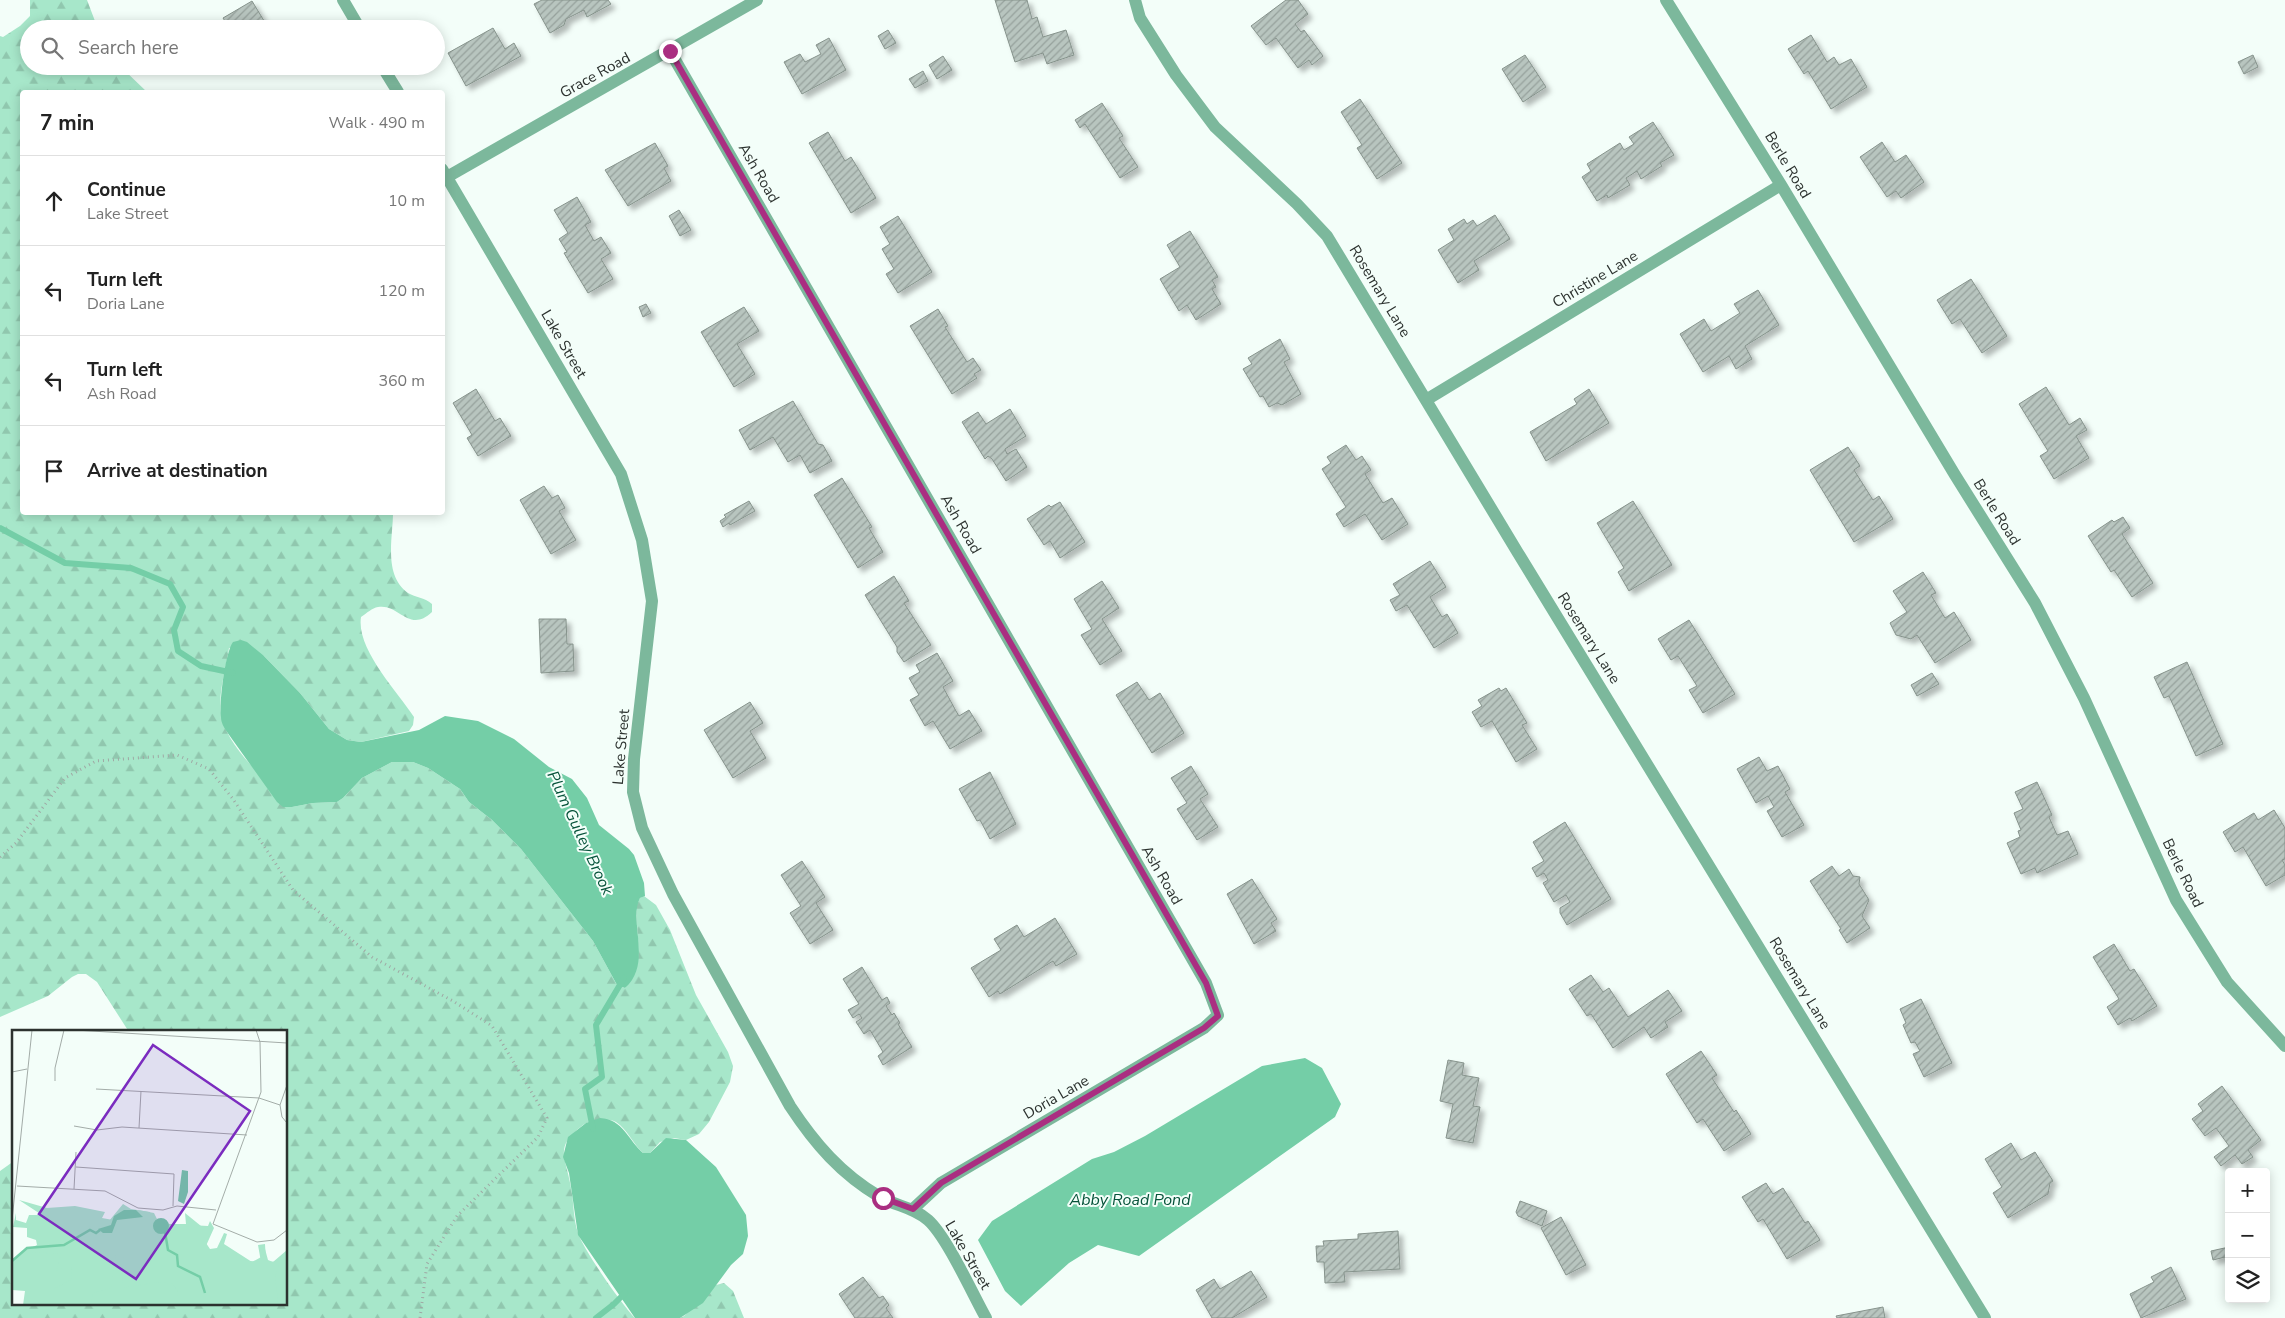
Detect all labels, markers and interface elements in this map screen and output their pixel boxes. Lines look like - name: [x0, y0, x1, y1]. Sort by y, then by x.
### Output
- search box: [20, 20, 445, 75]
- icon: search: [38, 34, 66, 62]
- text: Search here: [78, 35, 179, 61]
- route end: [659, 40, 682, 63]
- street label: Grace Road: [556, 47, 634, 103]
- text: 7 min: [40, 109, 94, 137]
- text: Walk · 490 m: [329, 112, 425, 134]
- street label: Berle Road: [1760, 128, 1816, 202]
- street label: Ash Road: [734, 140, 784, 206]
- text: Continue: [87, 177, 166, 203]
- icon: ahead: [40, 187, 68, 215]
- text: 10 m: [388, 190, 425, 212]
- text: Lake Street: [87, 203, 168, 225]
- street label: Rosemary Lane: [1345, 241, 1415, 341]
- street label: Christine Lane: [1549, 246, 1641, 312]
- text: Turn left: [87, 267, 162, 293]
- icon: left: [40, 277, 68, 305]
- text: 120 m: [378, 280, 425, 302]
- text: Doria Lane: [87, 293, 165, 315]
- street label: Lake Street: [536, 306, 592, 383]
- text: Turn left: [87, 357, 162, 383]
- icon: left: [40, 367, 68, 395]
- text: 360 m: [378, 370, 425, 392]
- text: Ash Road: [87, 383, 157, 405]
- icon: arrive: [40, 457, 68, 485]
- text: Arrive at destination: [87, 458, 268, 484]
- street label: Berle Road: [1969, 475, 2025, 549]
- street label: Ash Road: [936, 491, 986, 557]
- street label: Rosemary Lane: [1553, 589, 1625, 687]
- street label: Lake Street: [608, 707, 634, 786]
- water label: Plum Gulley Brook: [542, 767, 619, 900]
- street label: Berle Road: [2158, 835, 2208, 911]
- street label: Ash Road: [1137, 842, 1187, 908]
- street label: Rosemary Lane: [1765, 933, 1835, 1033]
- inset map: [12, 1030, 288, 1306]
- street label: Doria Lane: [1020, 1070, 1093, 1124]
- map controls: [2225, 1168, 2270, 1303]
- button: +: [2225, 1168, 2270, 1213]
- route start: [872, 1187, 895, 1210]
- water label: Abby Road Pond: [1069, 1189, 1191, 1211]
- button: −: [2225, 1213, 2270, 1258]
- street label: Lake Street: [940, 1217, 996, 1294]
- button: layers: [2225, 1258, 2270, 1303]

